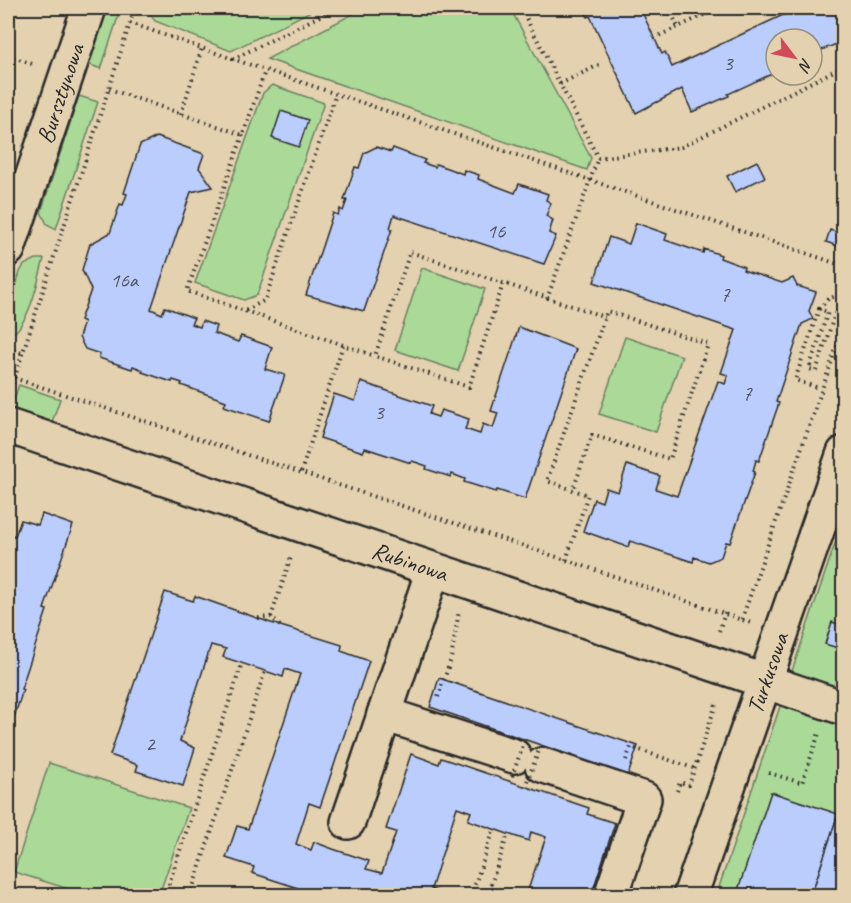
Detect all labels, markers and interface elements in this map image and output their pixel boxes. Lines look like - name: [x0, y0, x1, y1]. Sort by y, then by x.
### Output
- north arrow: [764, 27, 824, 87]
- street label: Bursztynowa: [30, 39, 91, 147]
- house number: 3: [723, 50, 734, 76]
- text: N: [793, 55, 817, 77]
- house number: 16: [487, 218, 506, 244]
- house number: 16a: [110, 267, 140, 293]
- house number: 7: [720, 281, 731, 307]
- house number: 7: [742, 380, 753, 406]
- house number: 3: [374, 399, 385, 425]
- street label: Rubinowa: [368, 535, 453, 589]
- street label: Turkusowa: [740, 627, 796, 718]
- house number: 2: [145, 731, 156, 757]

